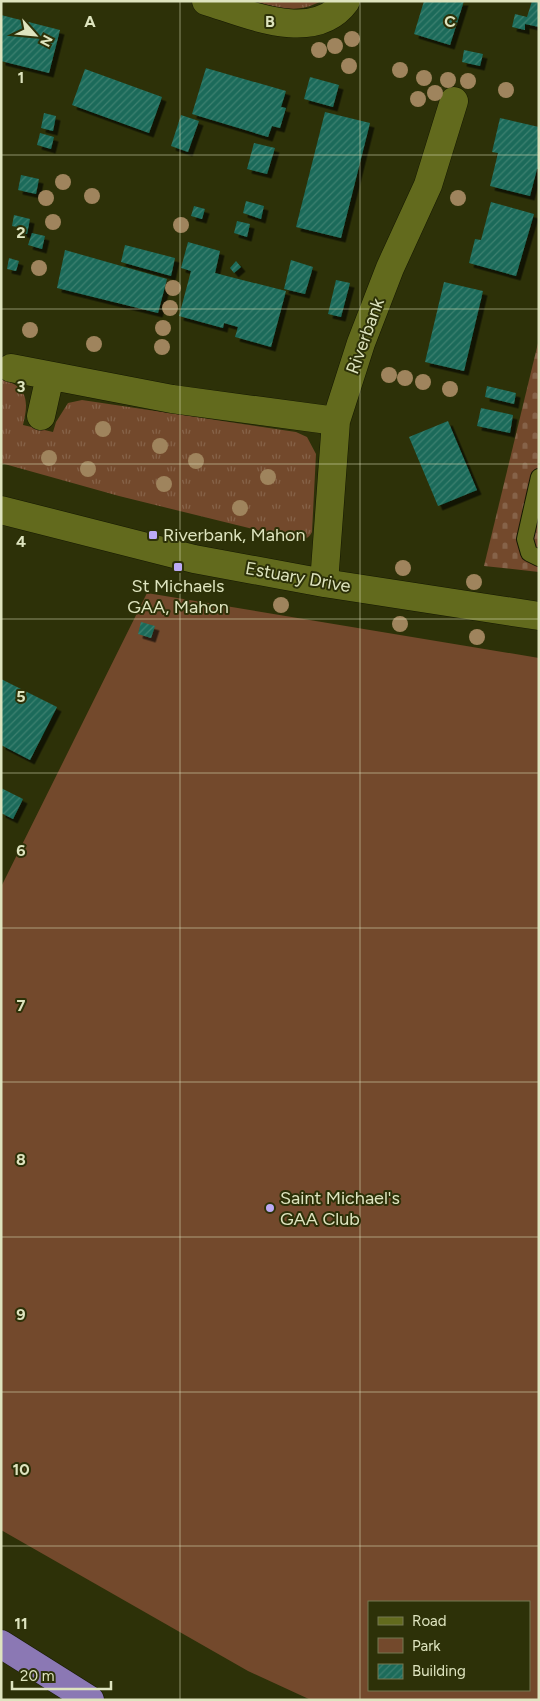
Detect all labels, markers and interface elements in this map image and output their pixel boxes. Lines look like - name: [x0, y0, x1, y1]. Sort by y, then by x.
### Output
- north arrow: [10, 10, 60, 60]
- text: A: [84, 12, 96, 31]
- text: B: [265, 12, 275, 31]
- text: C: [444, 12, 456, 31]
- text: N: [36, 32, 56, 49]
- text: 1: [18, 68, 24, 87]
- text: 2: [16, 223, 26, 242]
- street label: Riverbank: [341, 295, 389, 377]
- text: 3: [17, 377, 26, 396]
- place label: Riverbank, Mahon: [163, 524, 305, 546]
- marker: Riverbank, Mahon: [147, 529, 159, 541]
- text: 4: [16, 532, 26, 551]
- street label: Estuary Drive: [244, 557, 353, 597]
- marker: St Michaels GAA, Mahon: [172, 561, 184, 573]
- place label: St Michaels GAA, Mahon: [127, 575, 229, 618]
- text: 5: [16, 687, 26, 706]
- text: 6: [16, 841, 26, 860]
- text: 7: [17, 996, 26, 1015]
- text: 8: [16, 1150, 26, 1169]
- place label: Saint Michael's GAA Club: [280, 1187, 400, 1230]
- marker: Saint Michael's GAA Club: [264, 1202, 276, 1214]
- text: 9: [16, 1305, 26, 1324]
- text: 10: [12, 1460, 30, 1479]
- legend: [368, 1601, 530, 1691]
- text: Road: [412, 1612, 447, 1630]
- text: 11: [14, 1614, 28, 1633]
- text: Park: [412, 1637, 441, 1655]
- scale bar: [12, 1658, 111, 1690]
- text: Building: [412, 1662, 466, 1680]
- text: 20 m: [20, 1667, 54, 1685]

